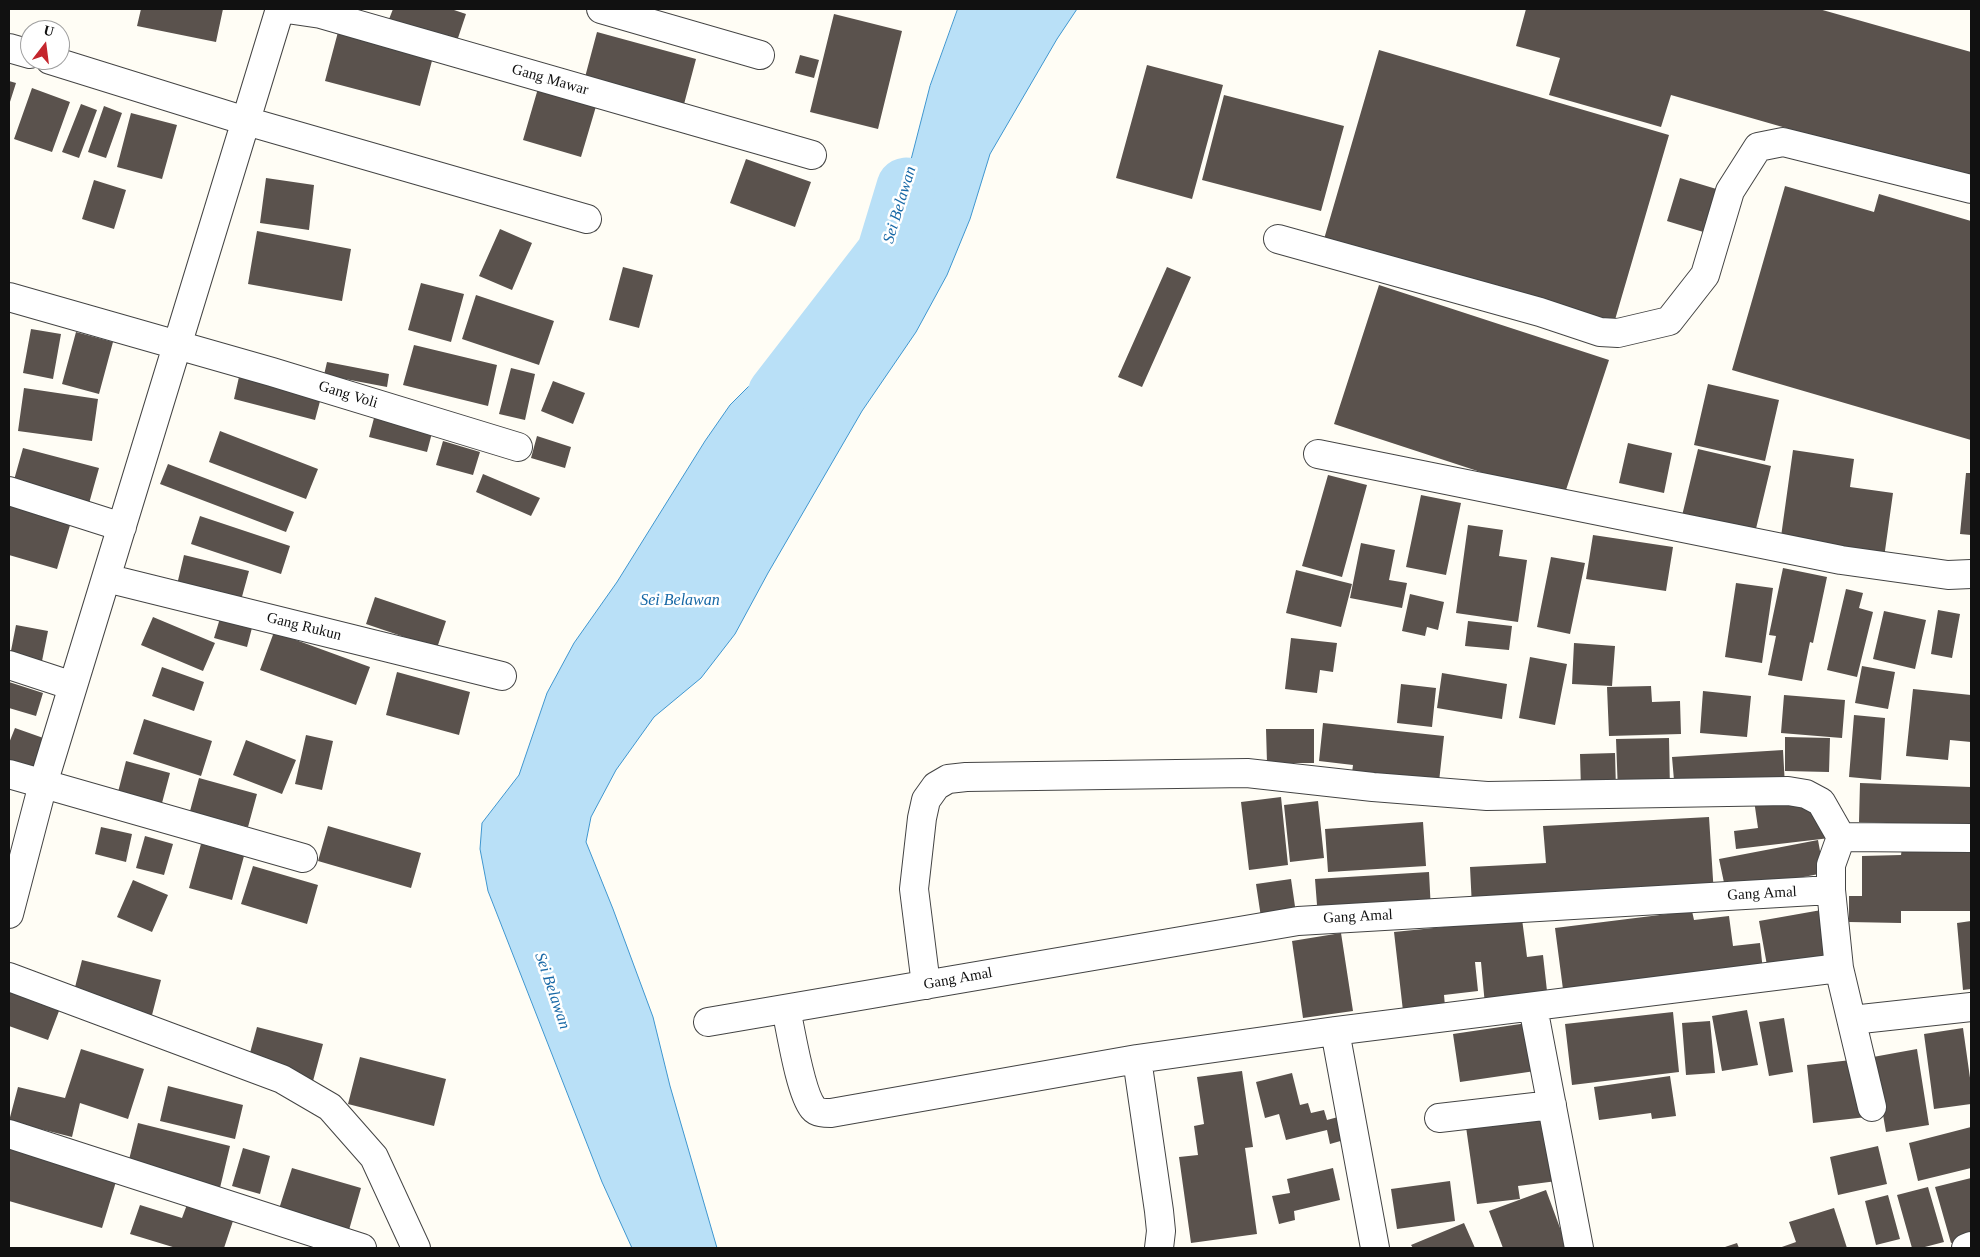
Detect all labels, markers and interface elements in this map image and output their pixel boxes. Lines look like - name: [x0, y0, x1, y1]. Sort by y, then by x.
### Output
- north arrow: [20, 20, 70, 70]
- text: U: [42, 22, 56, 40]
- street label: Gang Mawar: [510, 60, 590, 100]
- water label: Sei Belawan: [879, 164, 921, 246]
- street label: Gang Voli: [316, 377, 380, 413]
- water label: Sei Belawan: [640, 591, 720, 611]
- street label: Gang Rukun: [265, 609, 343, 645]
- street label: Gang Amal: [1727, 883, 1797, 905]
- street label: Gang Amal: [1323, 906, 1393, 928]
- water label: Sei Belawan: [530, 950, 574, 1032]
- street label: Gang Amal: [922, 964, 994, 994]

